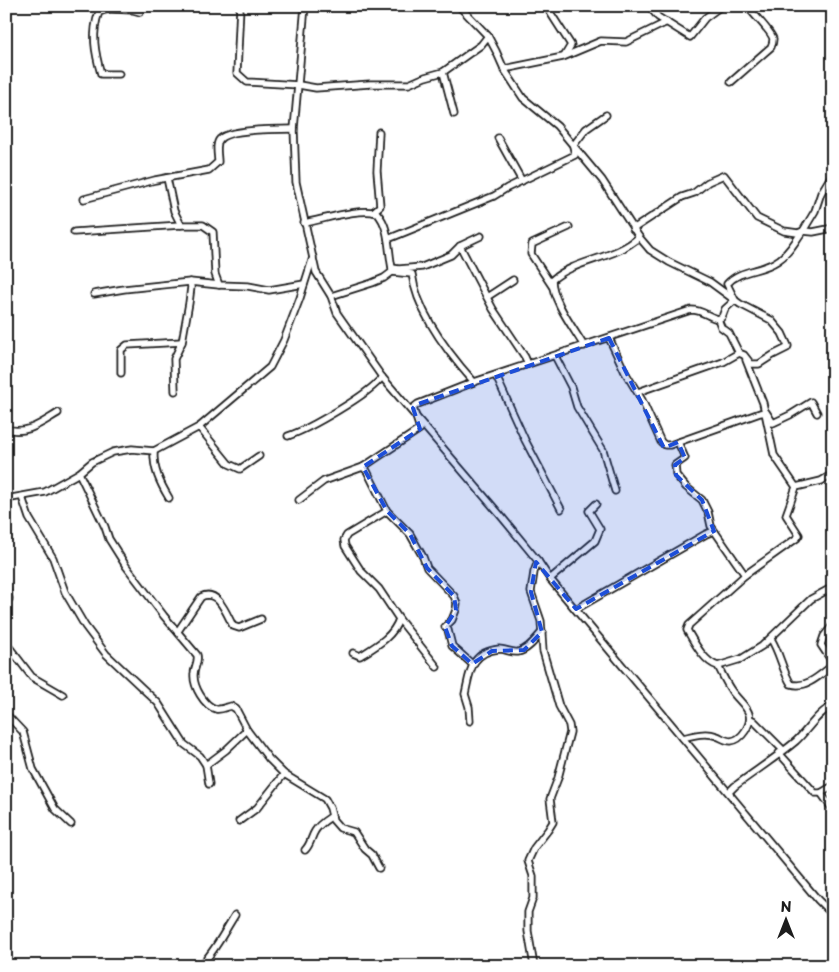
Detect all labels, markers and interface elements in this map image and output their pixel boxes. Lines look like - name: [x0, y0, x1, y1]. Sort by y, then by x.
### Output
- north arrow: [762, 894, 812, 944]
- text: N: [780, 896, 792, 917]

